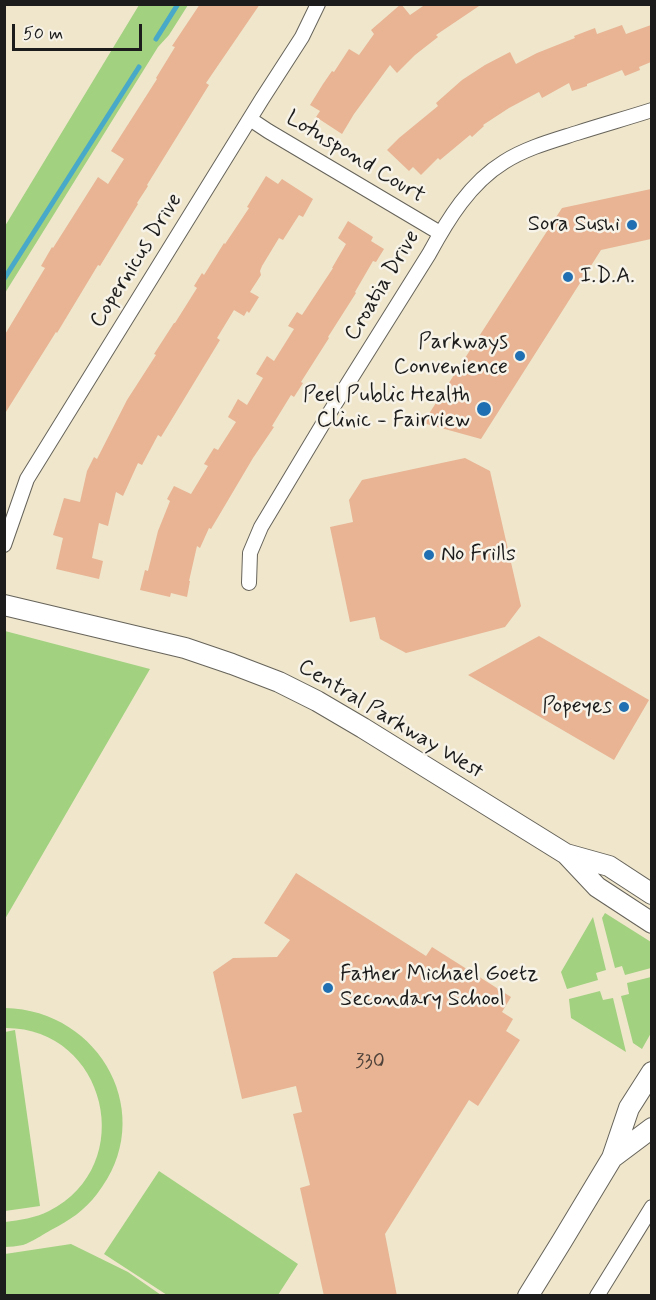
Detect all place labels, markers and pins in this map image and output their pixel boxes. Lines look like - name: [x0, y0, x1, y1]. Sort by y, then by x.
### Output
- place label: Sora Sushi: [528, 212, 620, 238]
- marker: Sora Sushi: [625, 218, 639, 232]
- place label: I.D.A.: [580, 264, 635, 290]
- marker: I.D.A.: [561, 270, 575, 284]
- place label: Parkways Convenience: [393, 330, 508, 382]
- marker: Parkways Convenience: [513, 349, 527, 363]
- place label: Peel Public Health Clinic - Fairview: [303, 383, 470, 434]
- marker: Peel Public Health Clinic - Fairview: [475, 400, 493, 418]
- place label: No Frills: [441, 542, 516, 568]
- marker: No Frills: [422, 548, 436, 562]
- place label: Popeyes: [542, 694, 612, 720]
- marker: Popeyes: [617, 700, 631, 714]
- place label: Father Michael Goetz Secondary School: [340, 962, 538, 1014]
- marker: Father Michael Goetz Secondary School: [321, 981, 335, 995]

